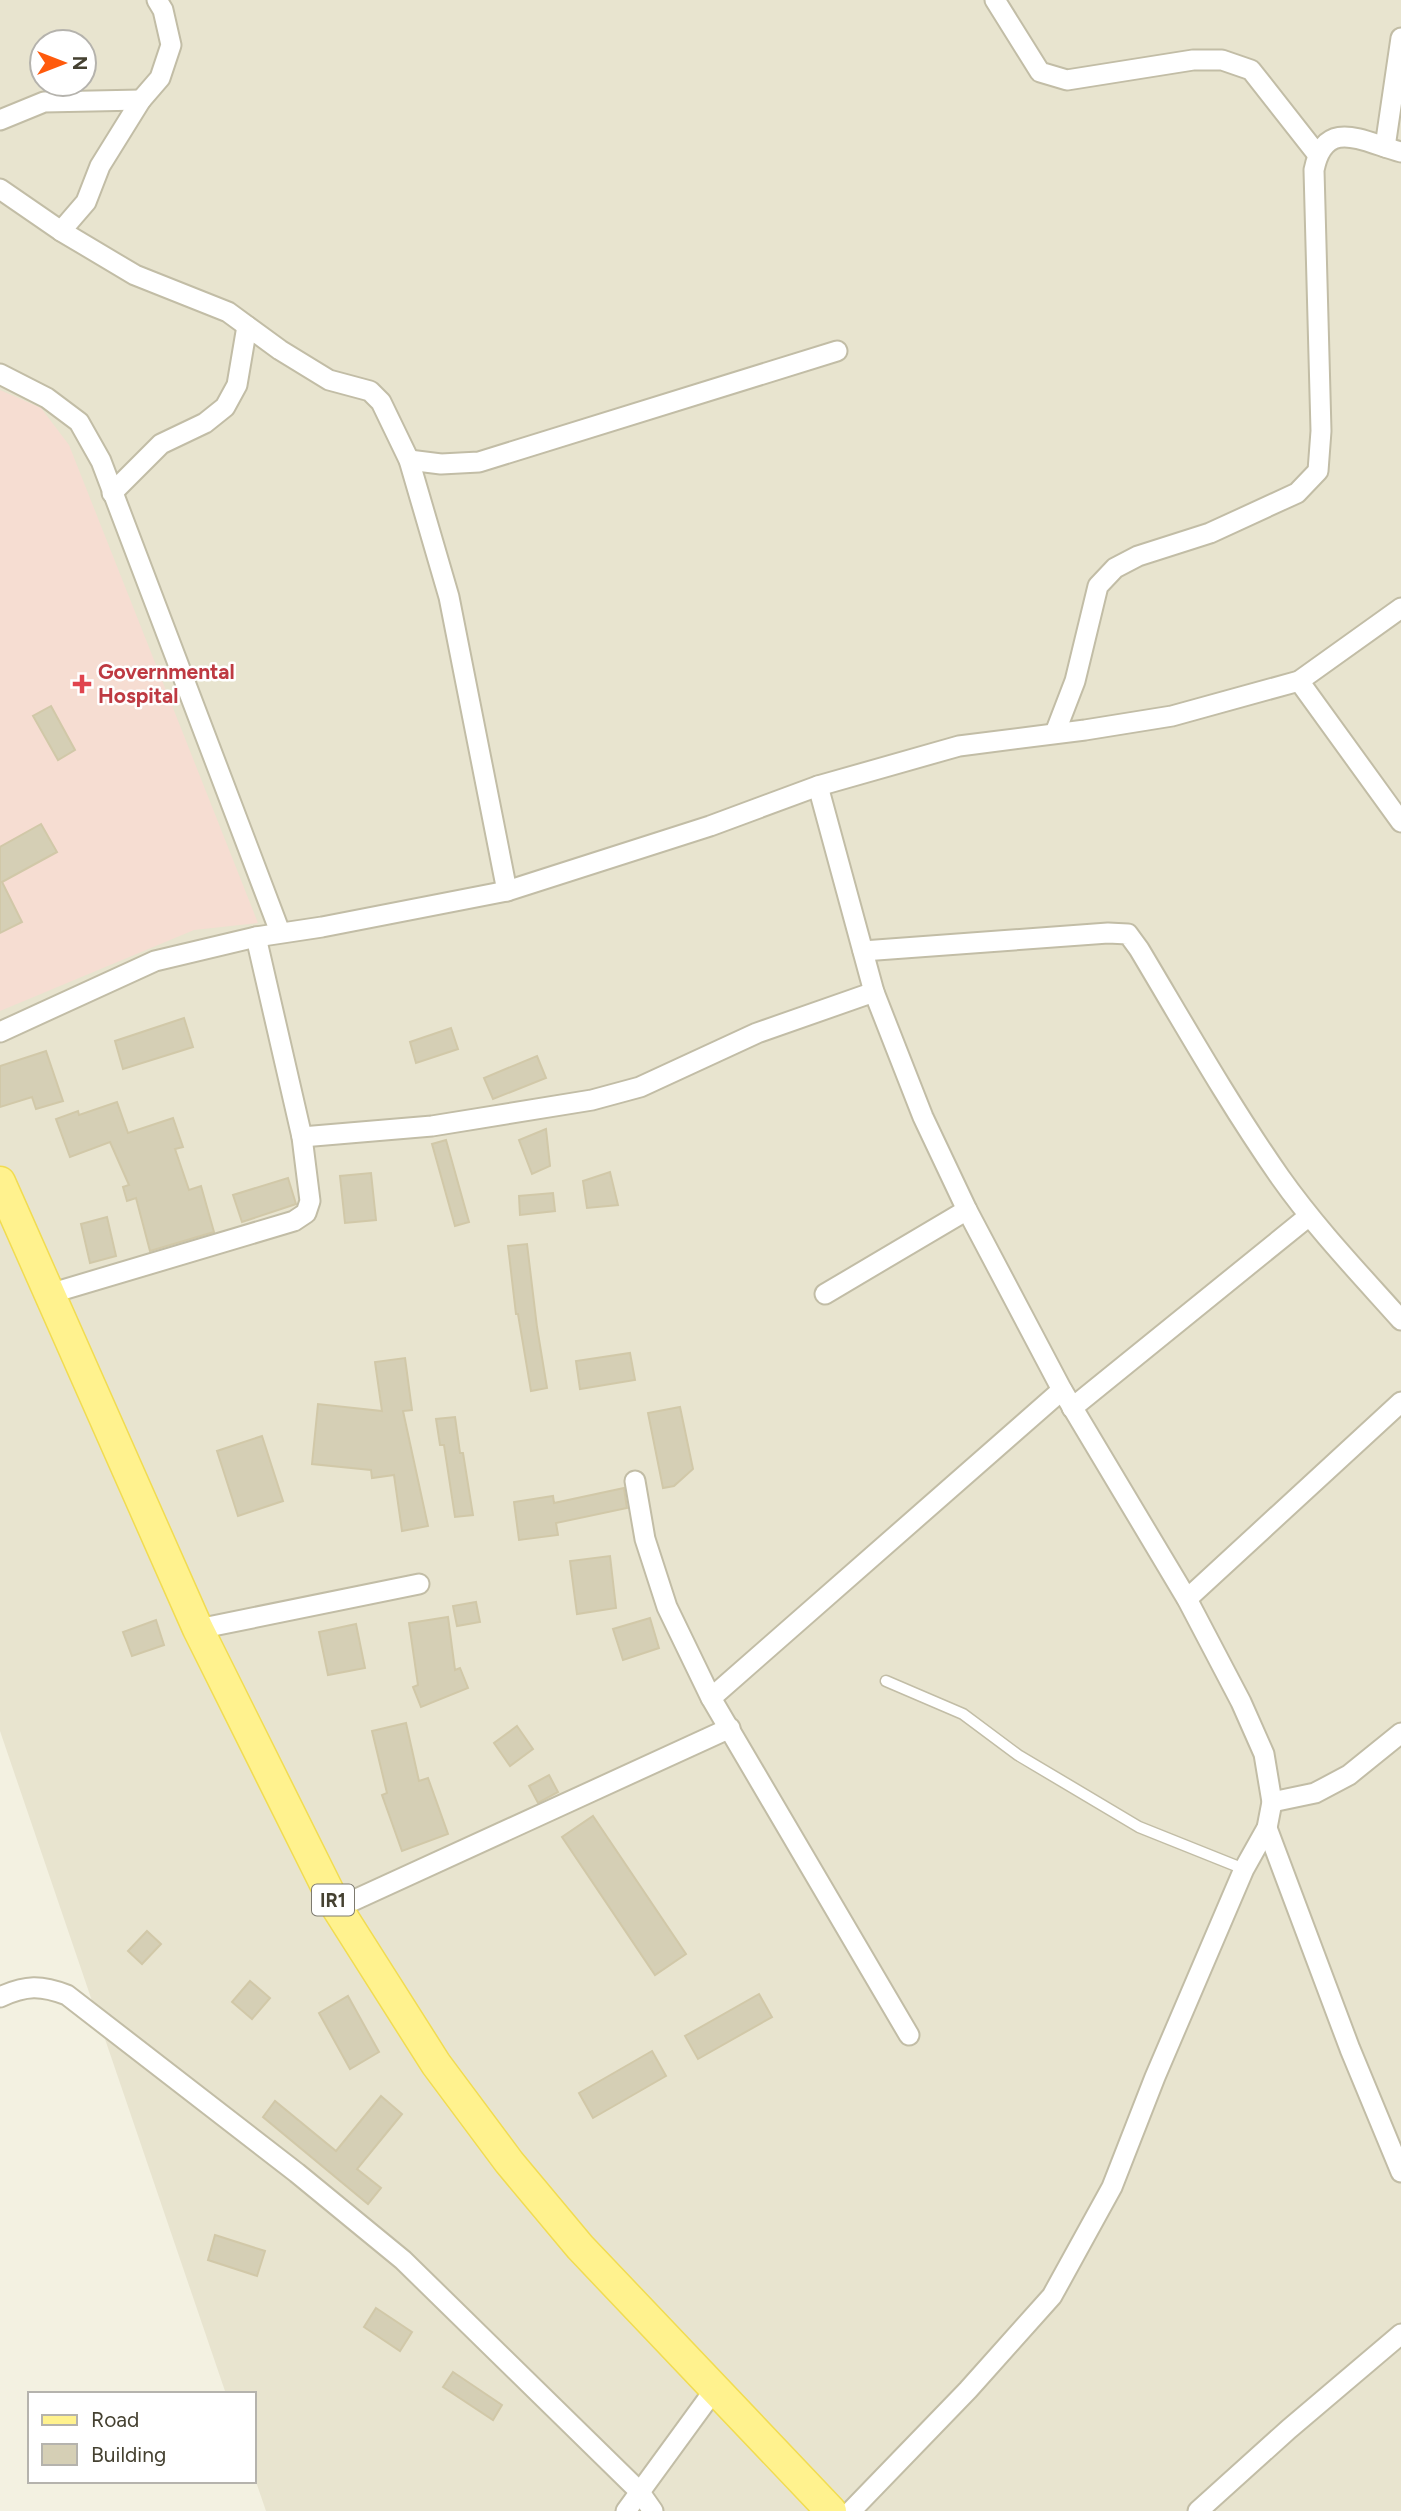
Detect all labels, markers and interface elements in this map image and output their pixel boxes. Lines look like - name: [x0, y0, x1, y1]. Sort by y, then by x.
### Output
- north arrow: [28, 28, 98, 98]
- text: N: [68, 56, 91, 70]
- place label: Governmental Hospital: [98, 659, 235, 708]
- marker: Governmental Hospital: [72, 674, 92, 694]
- road number: IR1: [312, 1884, 354, 1916]
- legend: [28, 2392, 256, 2483]
- text: Road: [91, 2407, 139, 2432]
- text: Building: [91, 2442, 166, 2467]

